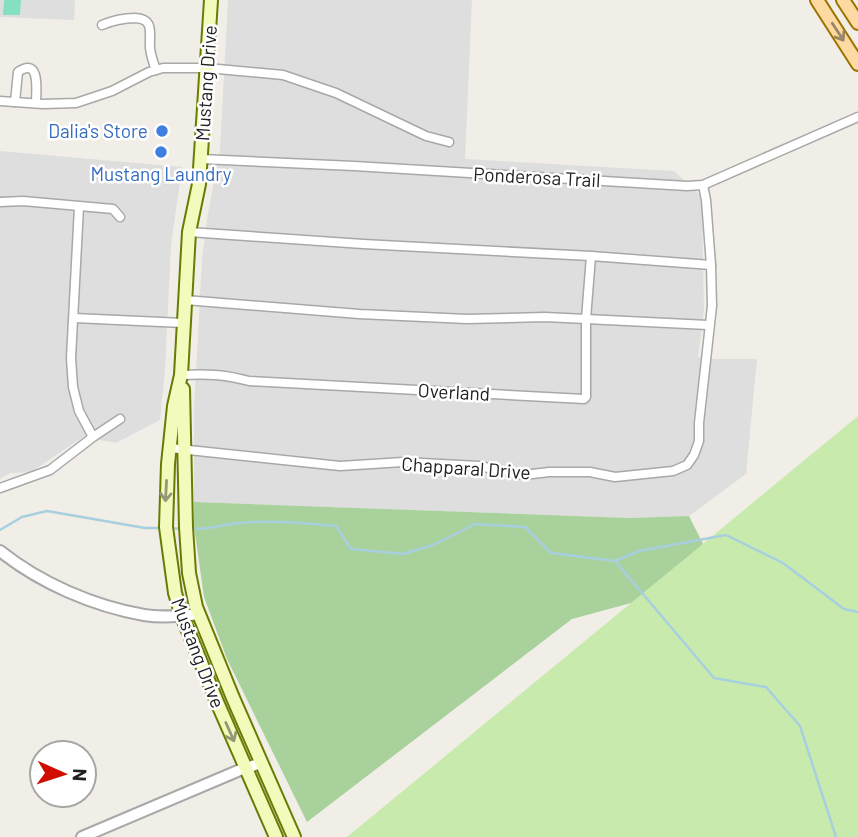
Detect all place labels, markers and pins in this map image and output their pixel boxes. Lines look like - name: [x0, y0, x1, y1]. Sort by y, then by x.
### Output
- place label: Dalia's Store: [48, 119, 148, 142]
- marker: Dalia's Store: [154, 123, 170, 139]
- marker: Mustang Laundry: [153, 144, 169, 160]
- place label: Mustang Laundry: [90, 162, 232, 185]

